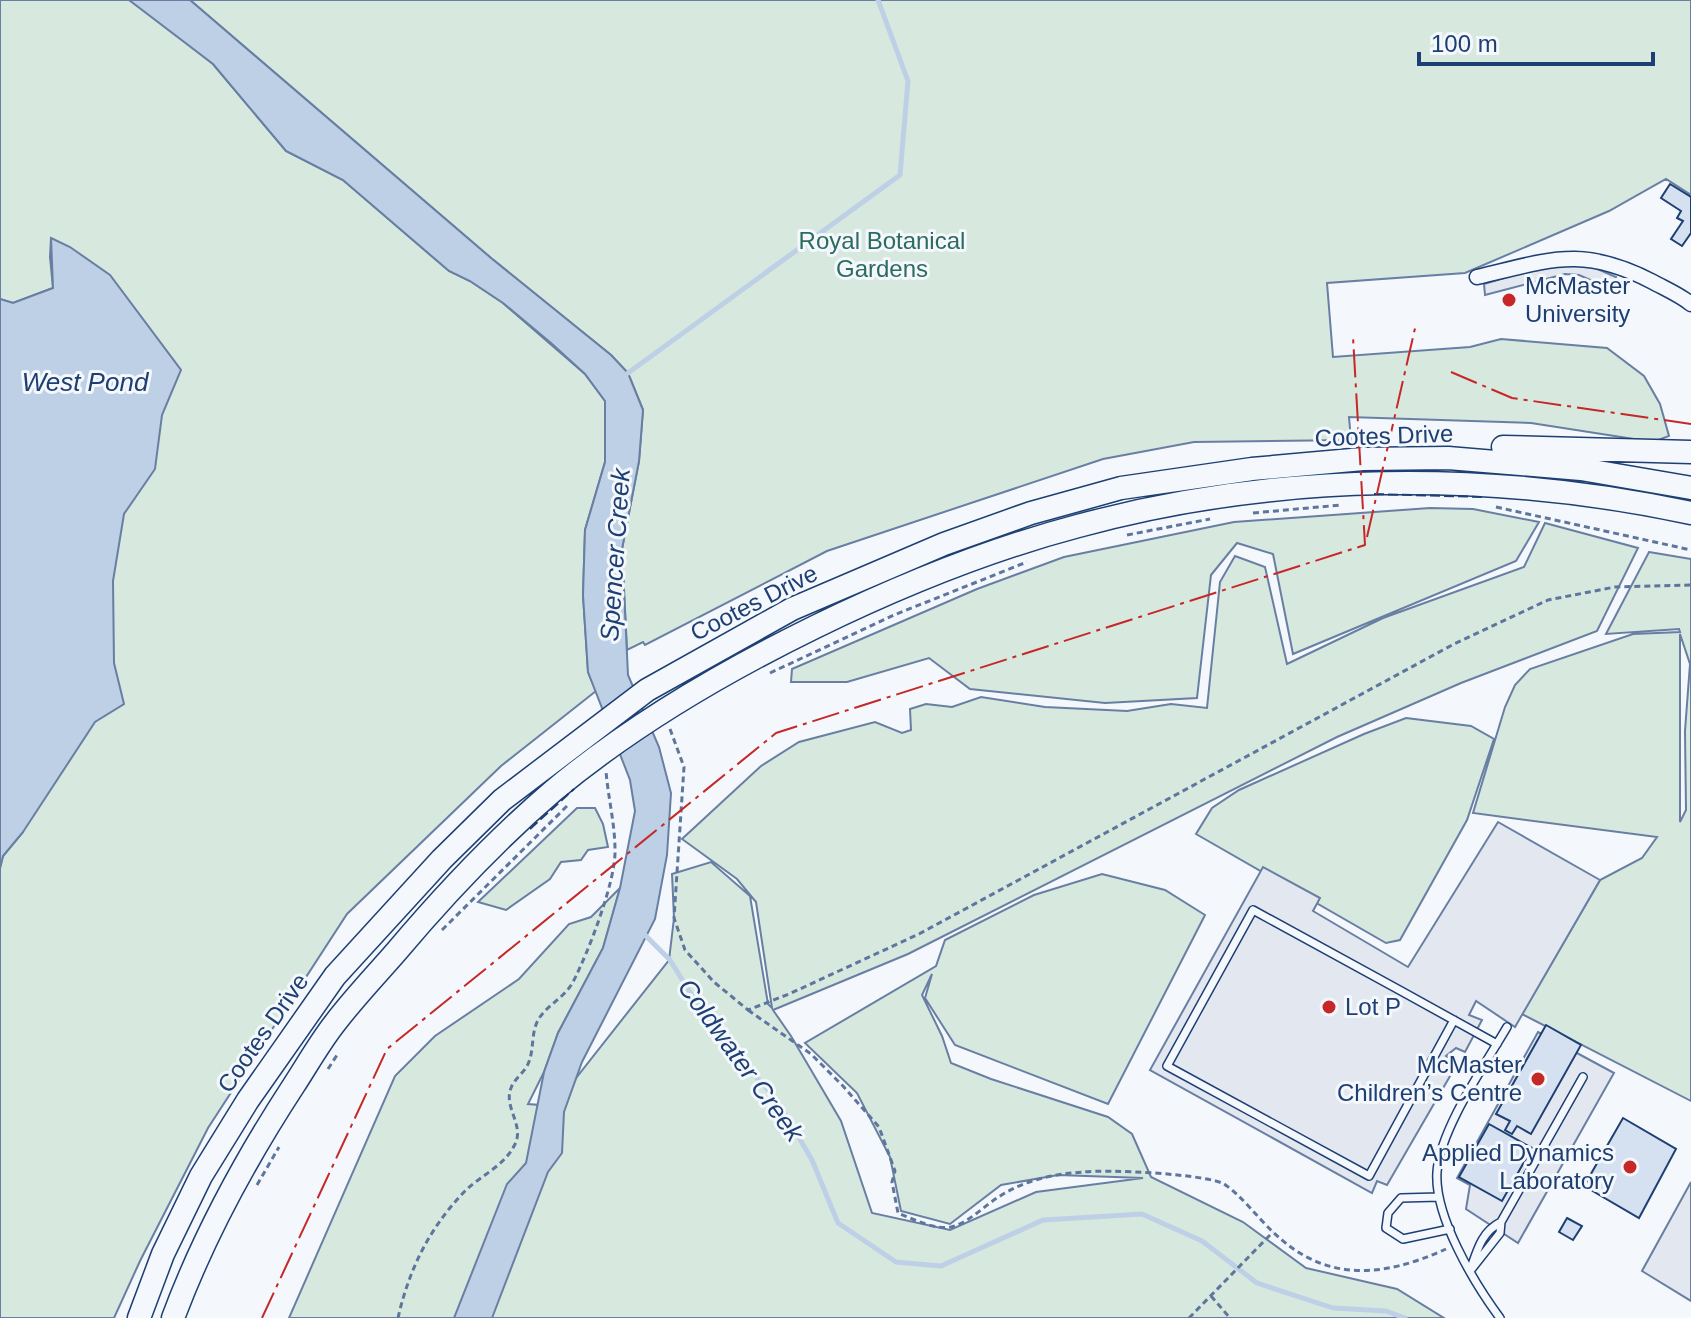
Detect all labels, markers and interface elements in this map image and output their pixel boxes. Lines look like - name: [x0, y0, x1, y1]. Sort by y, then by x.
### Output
- scale bar: [1419, 16, 1653, 66]
- text: 100 m: [1431, 30, 1498, 57]
- park label: Royal Botanical Gardens: [799, 227, 965, 282]
- place label: McMaster University: [1525, 272, 1630, 327]
- marker: McMaster University: [1500, 291, 1518, 309]
- water label: West Pond: [22, 367, 150, 397]
- street label: Cootes Drive: [1314, 420, 1454, 451]
- water label: Spencer Creek: [594, 465, 636, 643]
- street label: Cootes Drive: [686, 559, 822, 646]
- street label: Cootes Drive: [212, 968, 313, 1097]
- water label: Coldwater Creek: [672, 973, 811, 1149]
- place label: Lot P: [1345, 993, 1401, 1020]
- marker: Lot P: [1320, 998, 1338, 1016]
- place label: McMaster Children’s Centre: [1337, 1051, 1522, 1106]
- marker: McMaster Children’s Centre: [1529, 1070, 1547, 1088]
- place label: Applied Dynamics Laboratory: [1422, 1139, 1614, 1194]
- marker: Applied Dynamics Laboratory: [1621, 1158, 1639, 1176]

